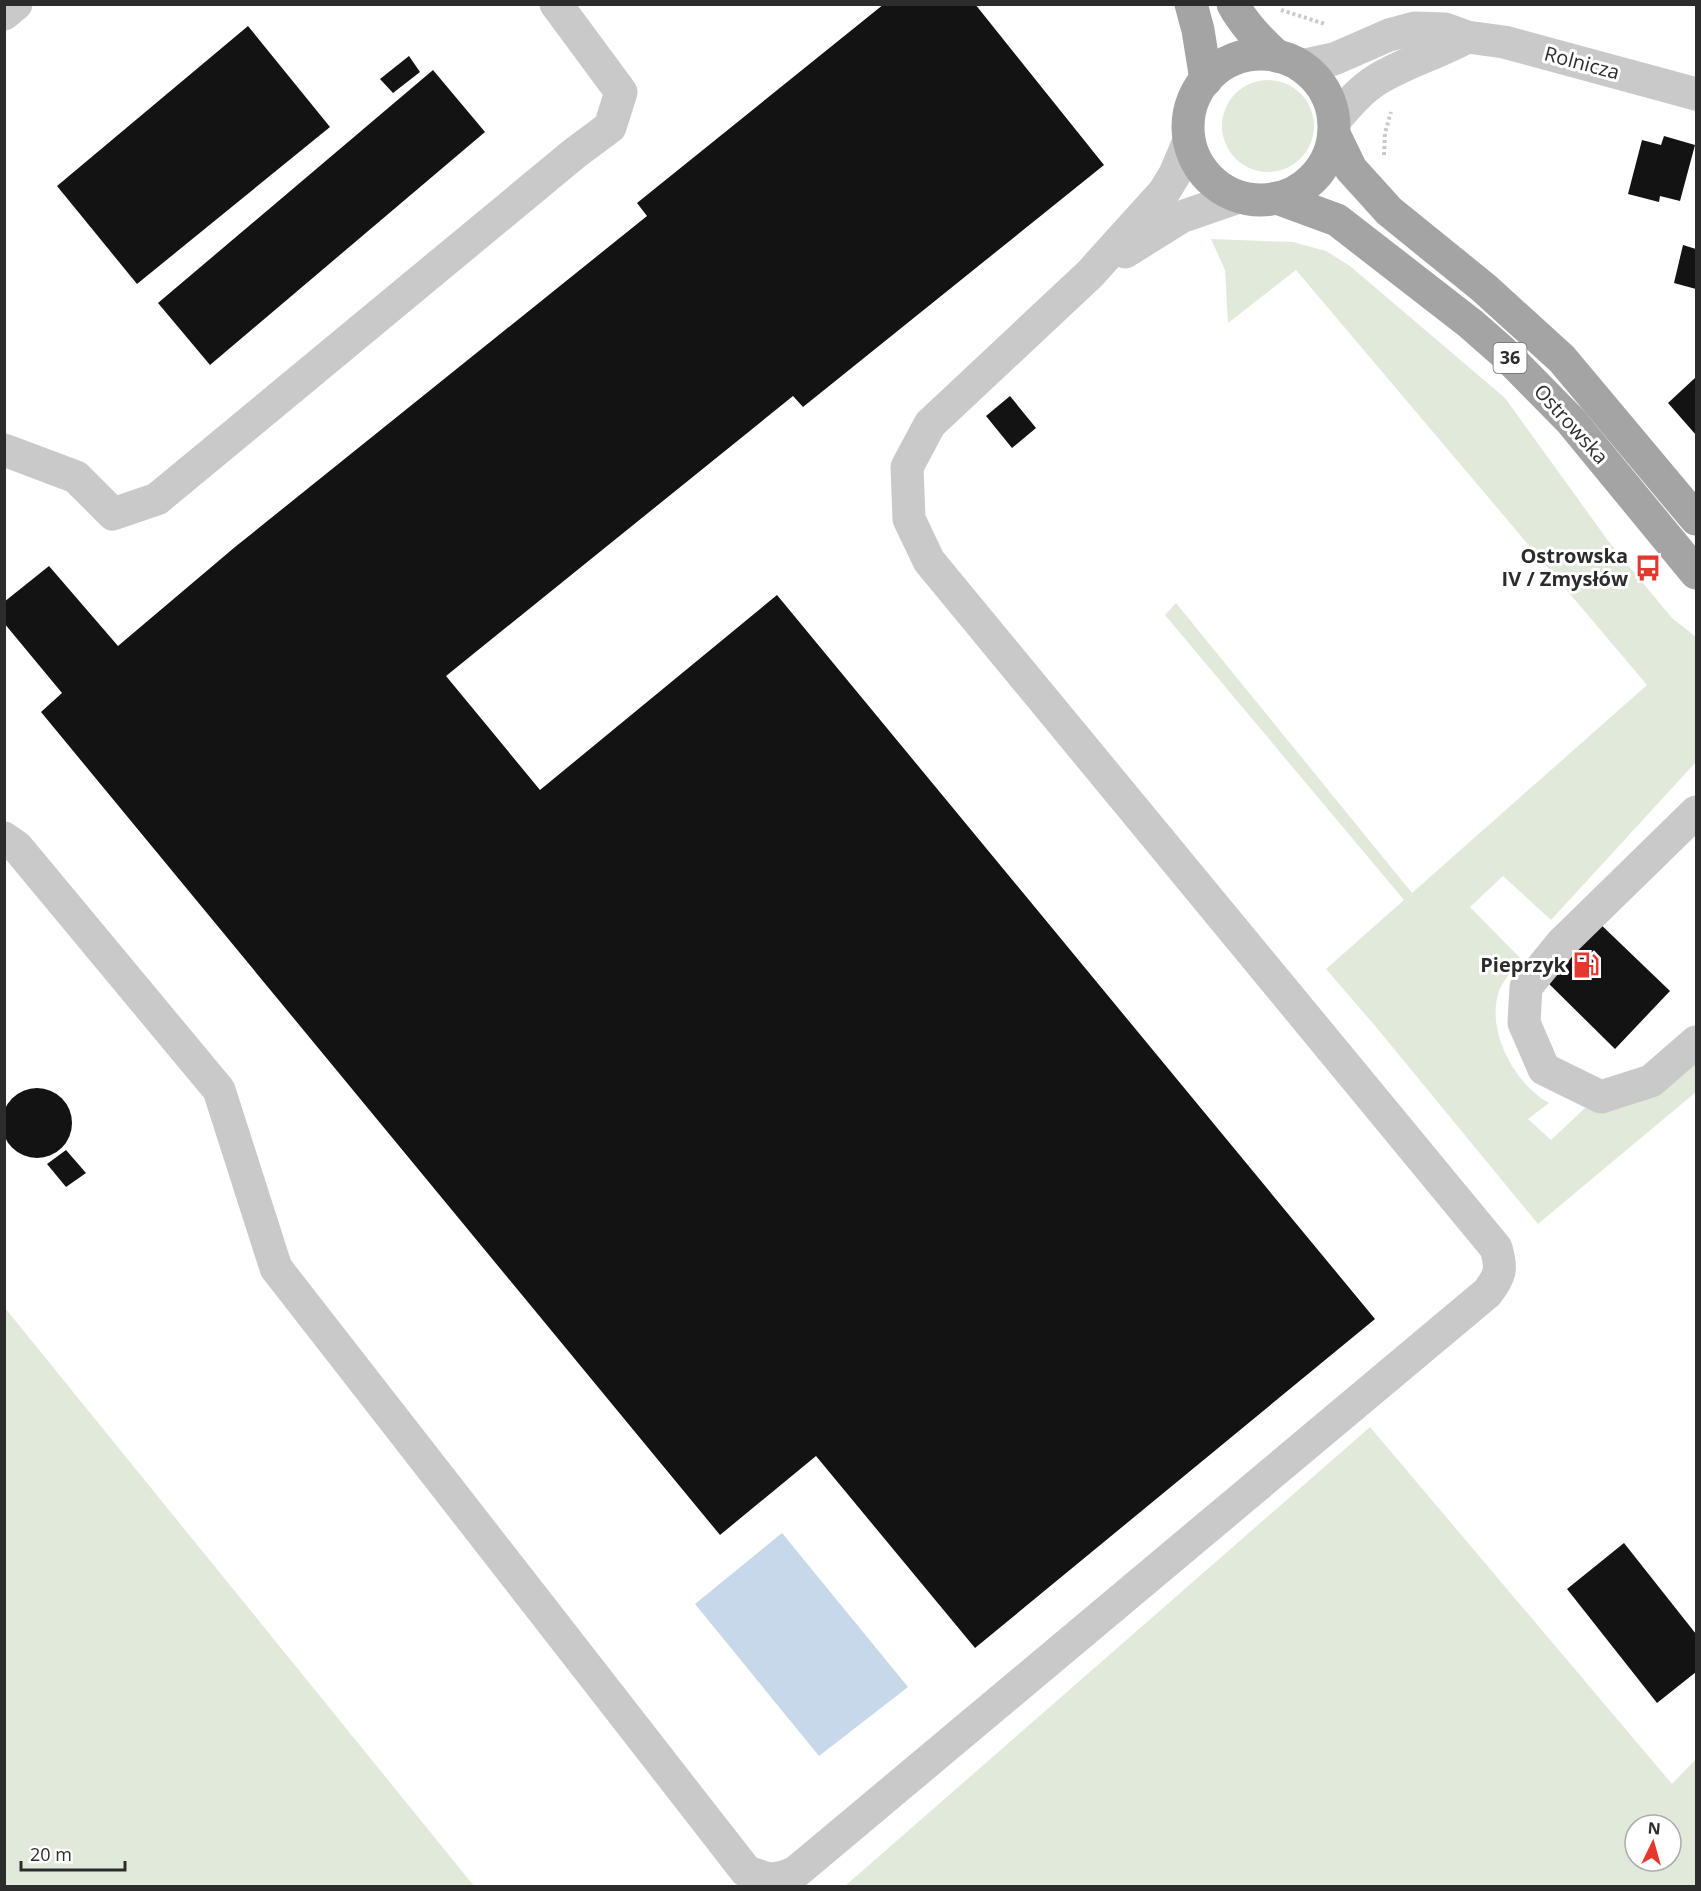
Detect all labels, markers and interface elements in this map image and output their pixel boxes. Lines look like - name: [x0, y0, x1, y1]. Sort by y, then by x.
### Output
- street label: Rolnicza: [1542, 40, 1623, 85]
- road number: 36: [1494, 343, 1526, 373]
- street label: Ostrowska: [1528, 378, 1615, 470]
- place label: Ostrowska IV / Zmysłów: [1502, 542, 1628, 592]
- bus stop icon: Ostrowska IV / Zmysłów: [1633, 553, 1663, 583]
- fuel station icon: Pieprzyk: [1571, 950, 1601, 980]
- place label: Pieprzyk: [1480, 951, 1567, 978]
- north arrow: [1623, 1813, 1683, 1873]
- text: N: [1647, 1817, 1662, 1840]
- scale bar: [21, 1834, 124, 1872]
- text: 20 m: [30, 1842, 72, 1866]

